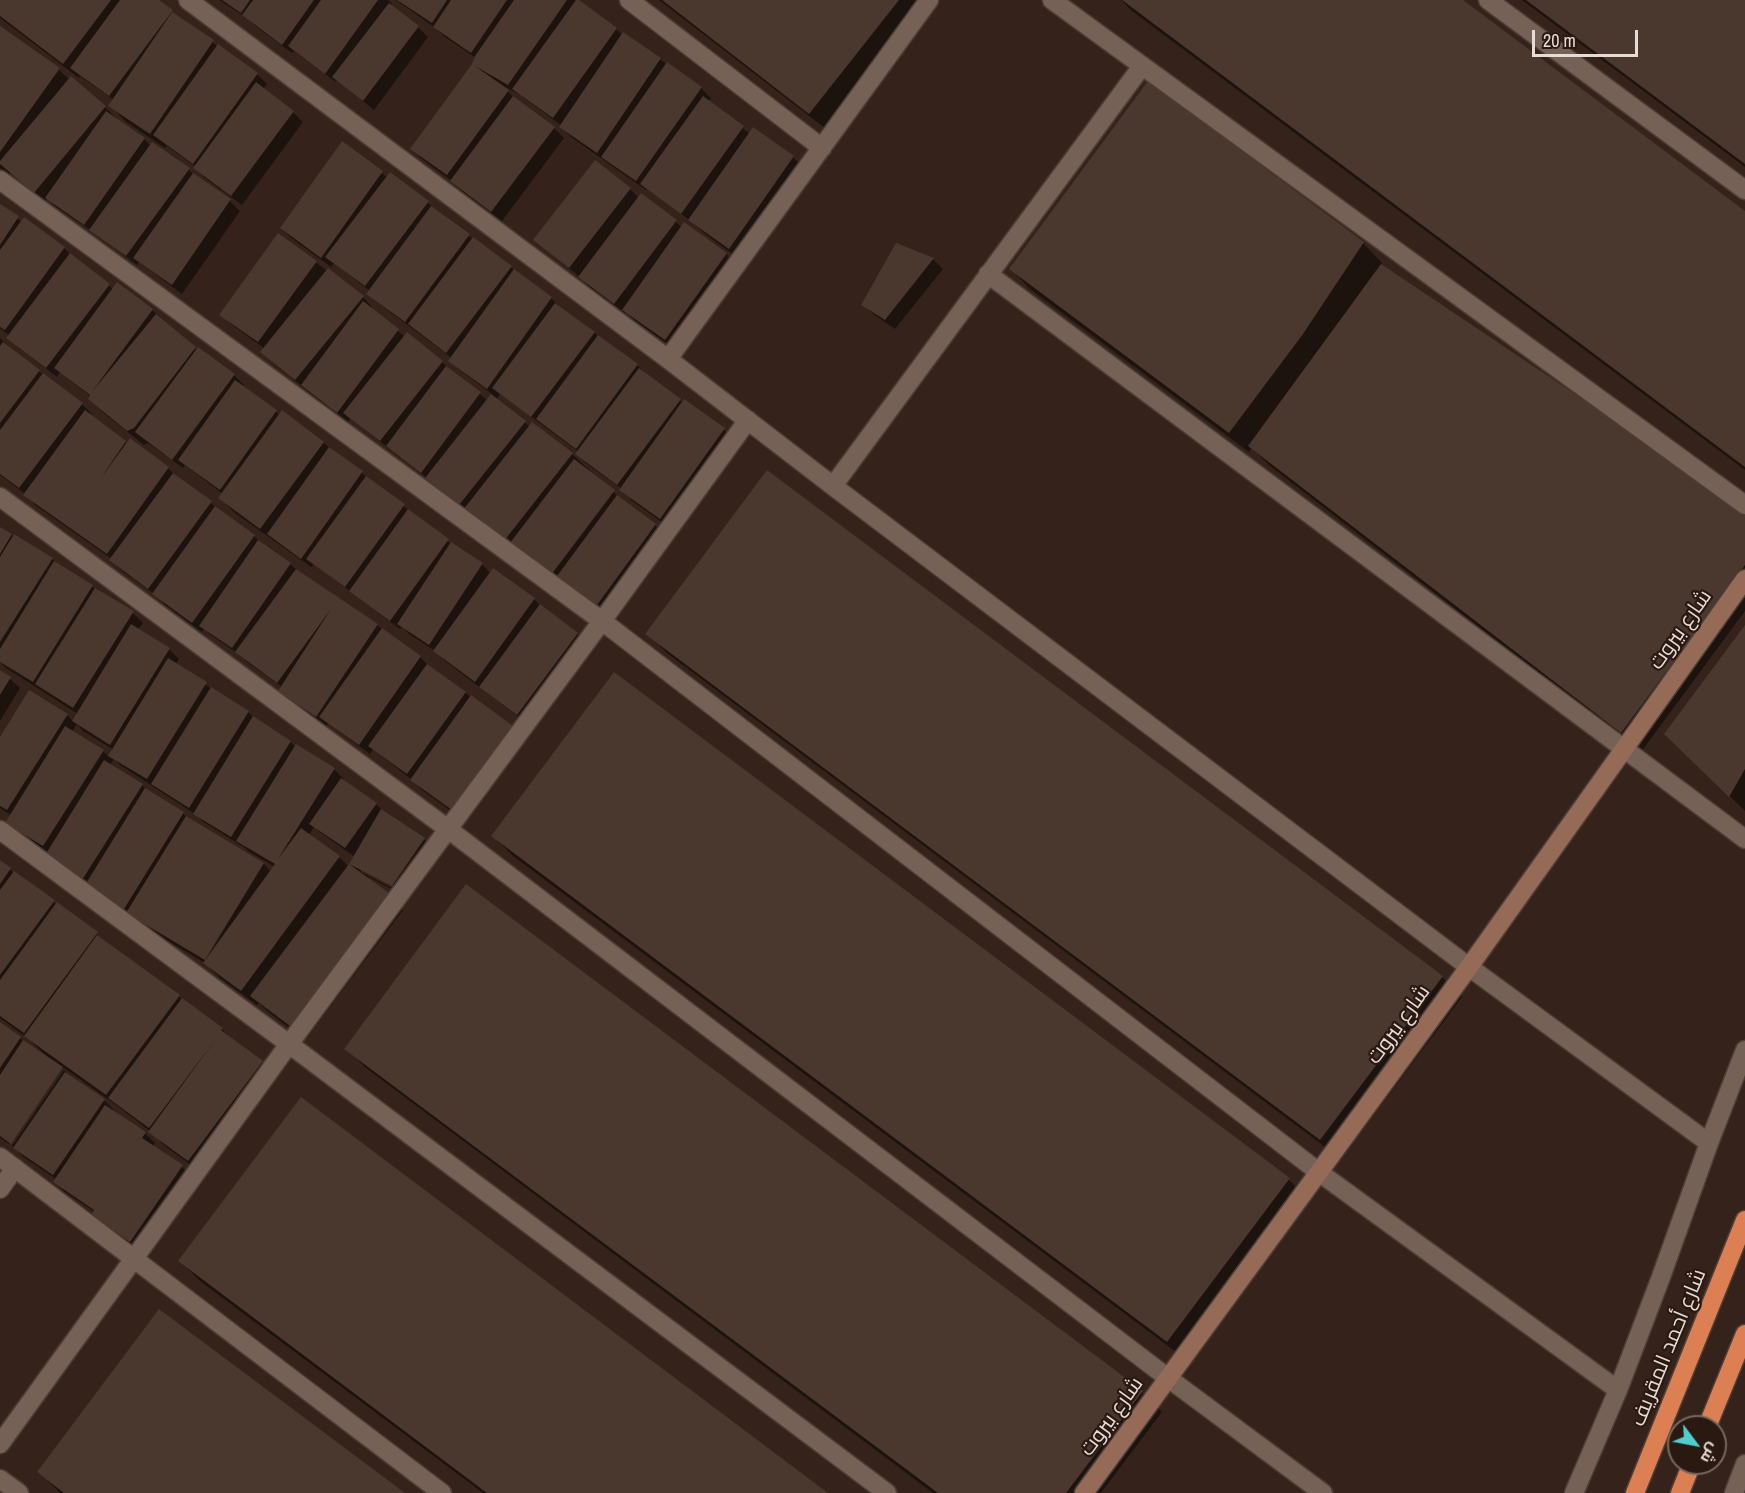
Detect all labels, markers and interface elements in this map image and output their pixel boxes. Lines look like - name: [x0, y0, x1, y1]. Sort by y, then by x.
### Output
- scale bar: [1535, 18, 1642, 56]
- text: 20 m: [1543, 28, 1576, 53]
- street label: شارع بيروت: [1644, 585, 1718, 675]
- street label: شارع بيروت: [1362, 981, 1436, 1069]
- street label: شارع أحمد المقريف: [1626, 1266, 1712, 1430]
- street label: شارع بيروت: [1075, 1373, 1149, 1461]
- north arrow: [1667, 1415, 1727, 1475]
- text: ش: [1696, 1439, 1725, 1468]

